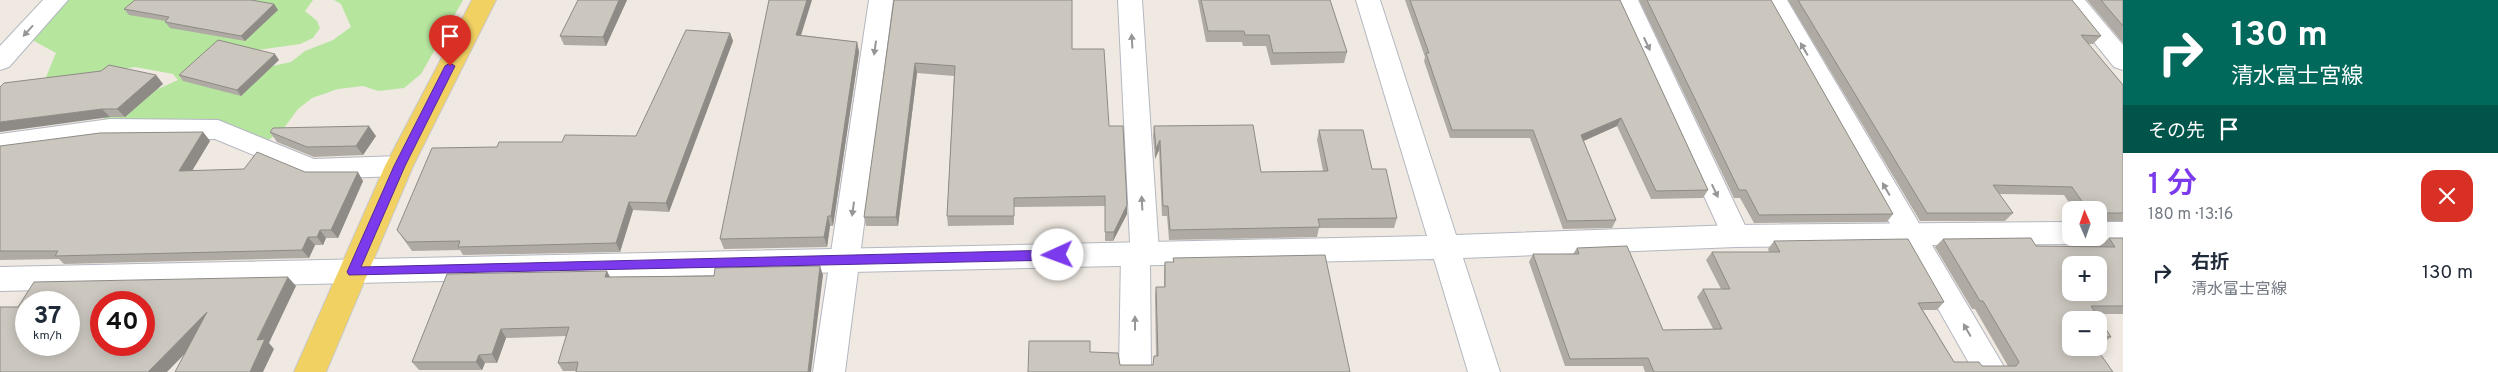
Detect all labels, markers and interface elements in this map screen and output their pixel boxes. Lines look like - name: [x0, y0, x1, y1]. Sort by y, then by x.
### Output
- text: 130 m: [2231, 14, 2328, 58]
- pin: [429, 15, 471, 66]
- icon: right: [2148, 20, 2213, 85]
- icon: arrive: [436, 22, 464, 50]
- one-way arrow: [22, 24, 34, 36]
- one-way arrow: [1128, 33, 1136, 49]
- one-way arrow: [1643, 37, 1651, 51]
- one-way arrow: [871, 41, 879, 57]
- one-way arrow: [1799, 42, 1808, 55]
- text: 清水富士宮線: [2231, 64, 2363, 91]
- icon: arrive: [2215, 115, 2243, 143]
- text: その先: [2148, 120, 2205, 144]
- text: 1 分: [2148, 167, 2197, 204]
- button: close: [2421, 170, 2473, 222]
- one-way arrow: [1882, 181, 1890, 196]
- one-way arrow: [1711, 184, 1720, 199]
- one-way arrow: [1138, 195, 1146, 211]
- north arrow: [2062, 201, 2108, 246]
- map controls: [2062, 201, 2107, 356]
- one-way arrow: [848, 202, 856, 218]
- text: 180 m · 13:16: [2148, 205, 2233, 225]
- position arrow: [1031, 228, 1083, 280]
- text: 右折: [2191, 251, 2229, 275]
- button: +: [2062, 256, 2107, 301]
- icon: right: [2148, 259, 2176, 287]
- text: 130 m: [2422, 261, 2473, 285]
- text: 清水富士宮線: [2191, 280, 2287, 300]
- speed limit sign: 40: [90, 291, 155, 356]
- text: 37: [33, 301, 62, 333]
- button: −: [2062, 311, 2107, 356]
- one-way arrow: [1131, 315, 1139, 331]
- one-way arrow: [1963, 322, 1971, 337]
- text: km/h: [33, 328, 62, 344]

